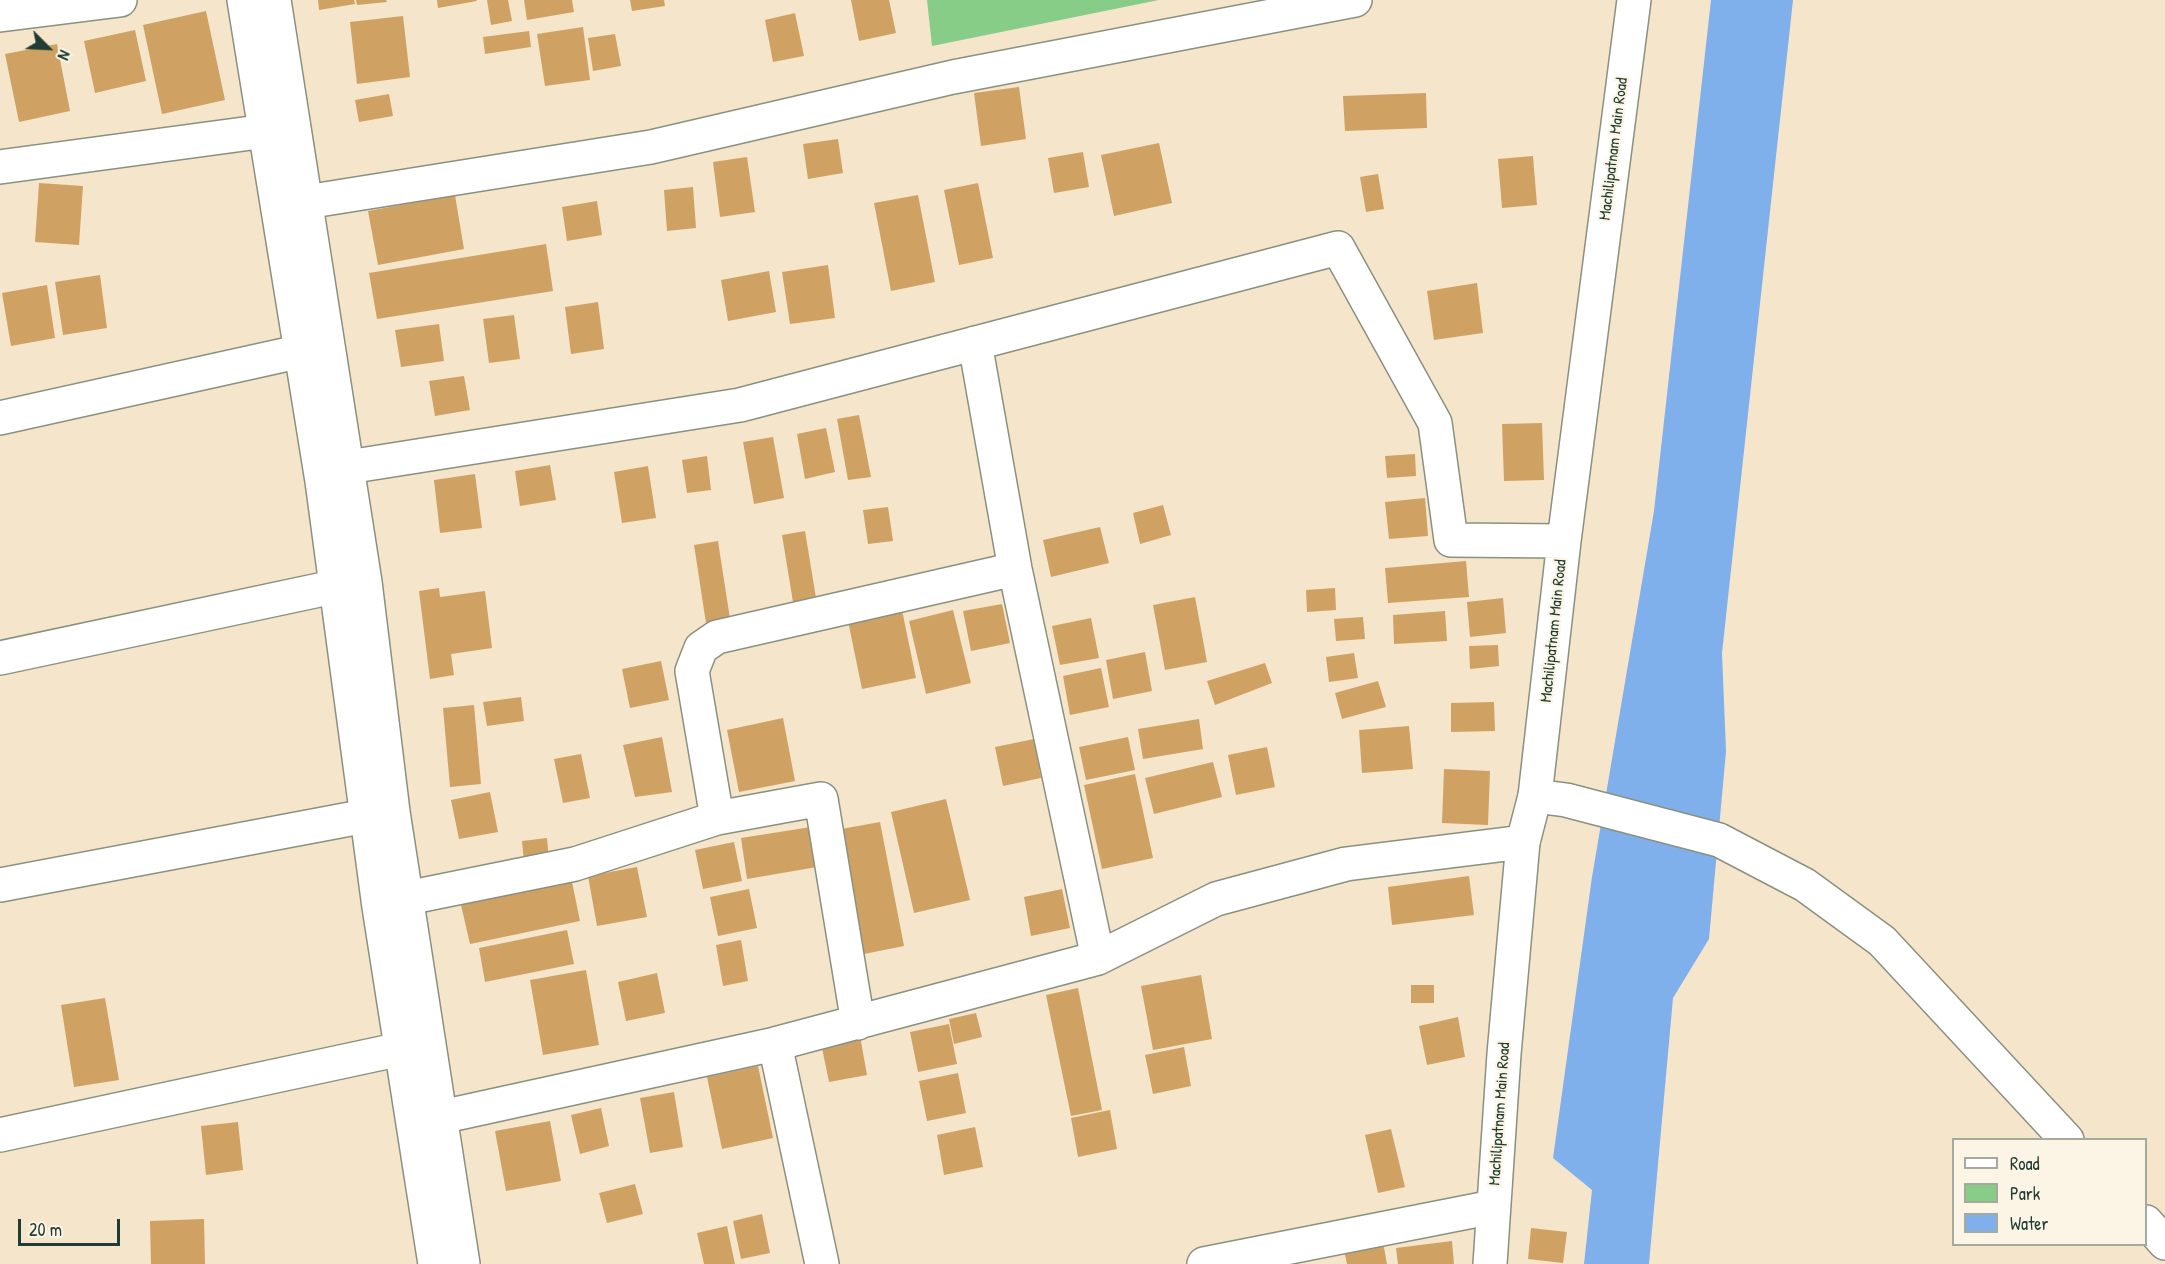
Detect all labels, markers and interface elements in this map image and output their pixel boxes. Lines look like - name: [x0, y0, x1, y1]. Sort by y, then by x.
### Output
- north arrow: [18, 18, 78, 78]
- text: N: [53, 47, 76, 64]
- street label: Machilipatnam Main Road: [1596, 77, 1632, 221]
- street label: Machilipatnam Main Road: [1537, 559, 1571, 703]
- street label: Machilipatnam Main Road: [1485, 1042, 1515, 1186]
- legend: [1952, 1138, 2147, 1246]
- text: Road: [2010, 1151, 2040, 1176]
- text: Park: [2010, 1181, 2040, 1206]
- scale bar: [21, 1207, 123, 1245]
- text: Water: [2010, 1211, 2048, 1236]
- text: 20 m: [29, 1217, 62, 1242]

